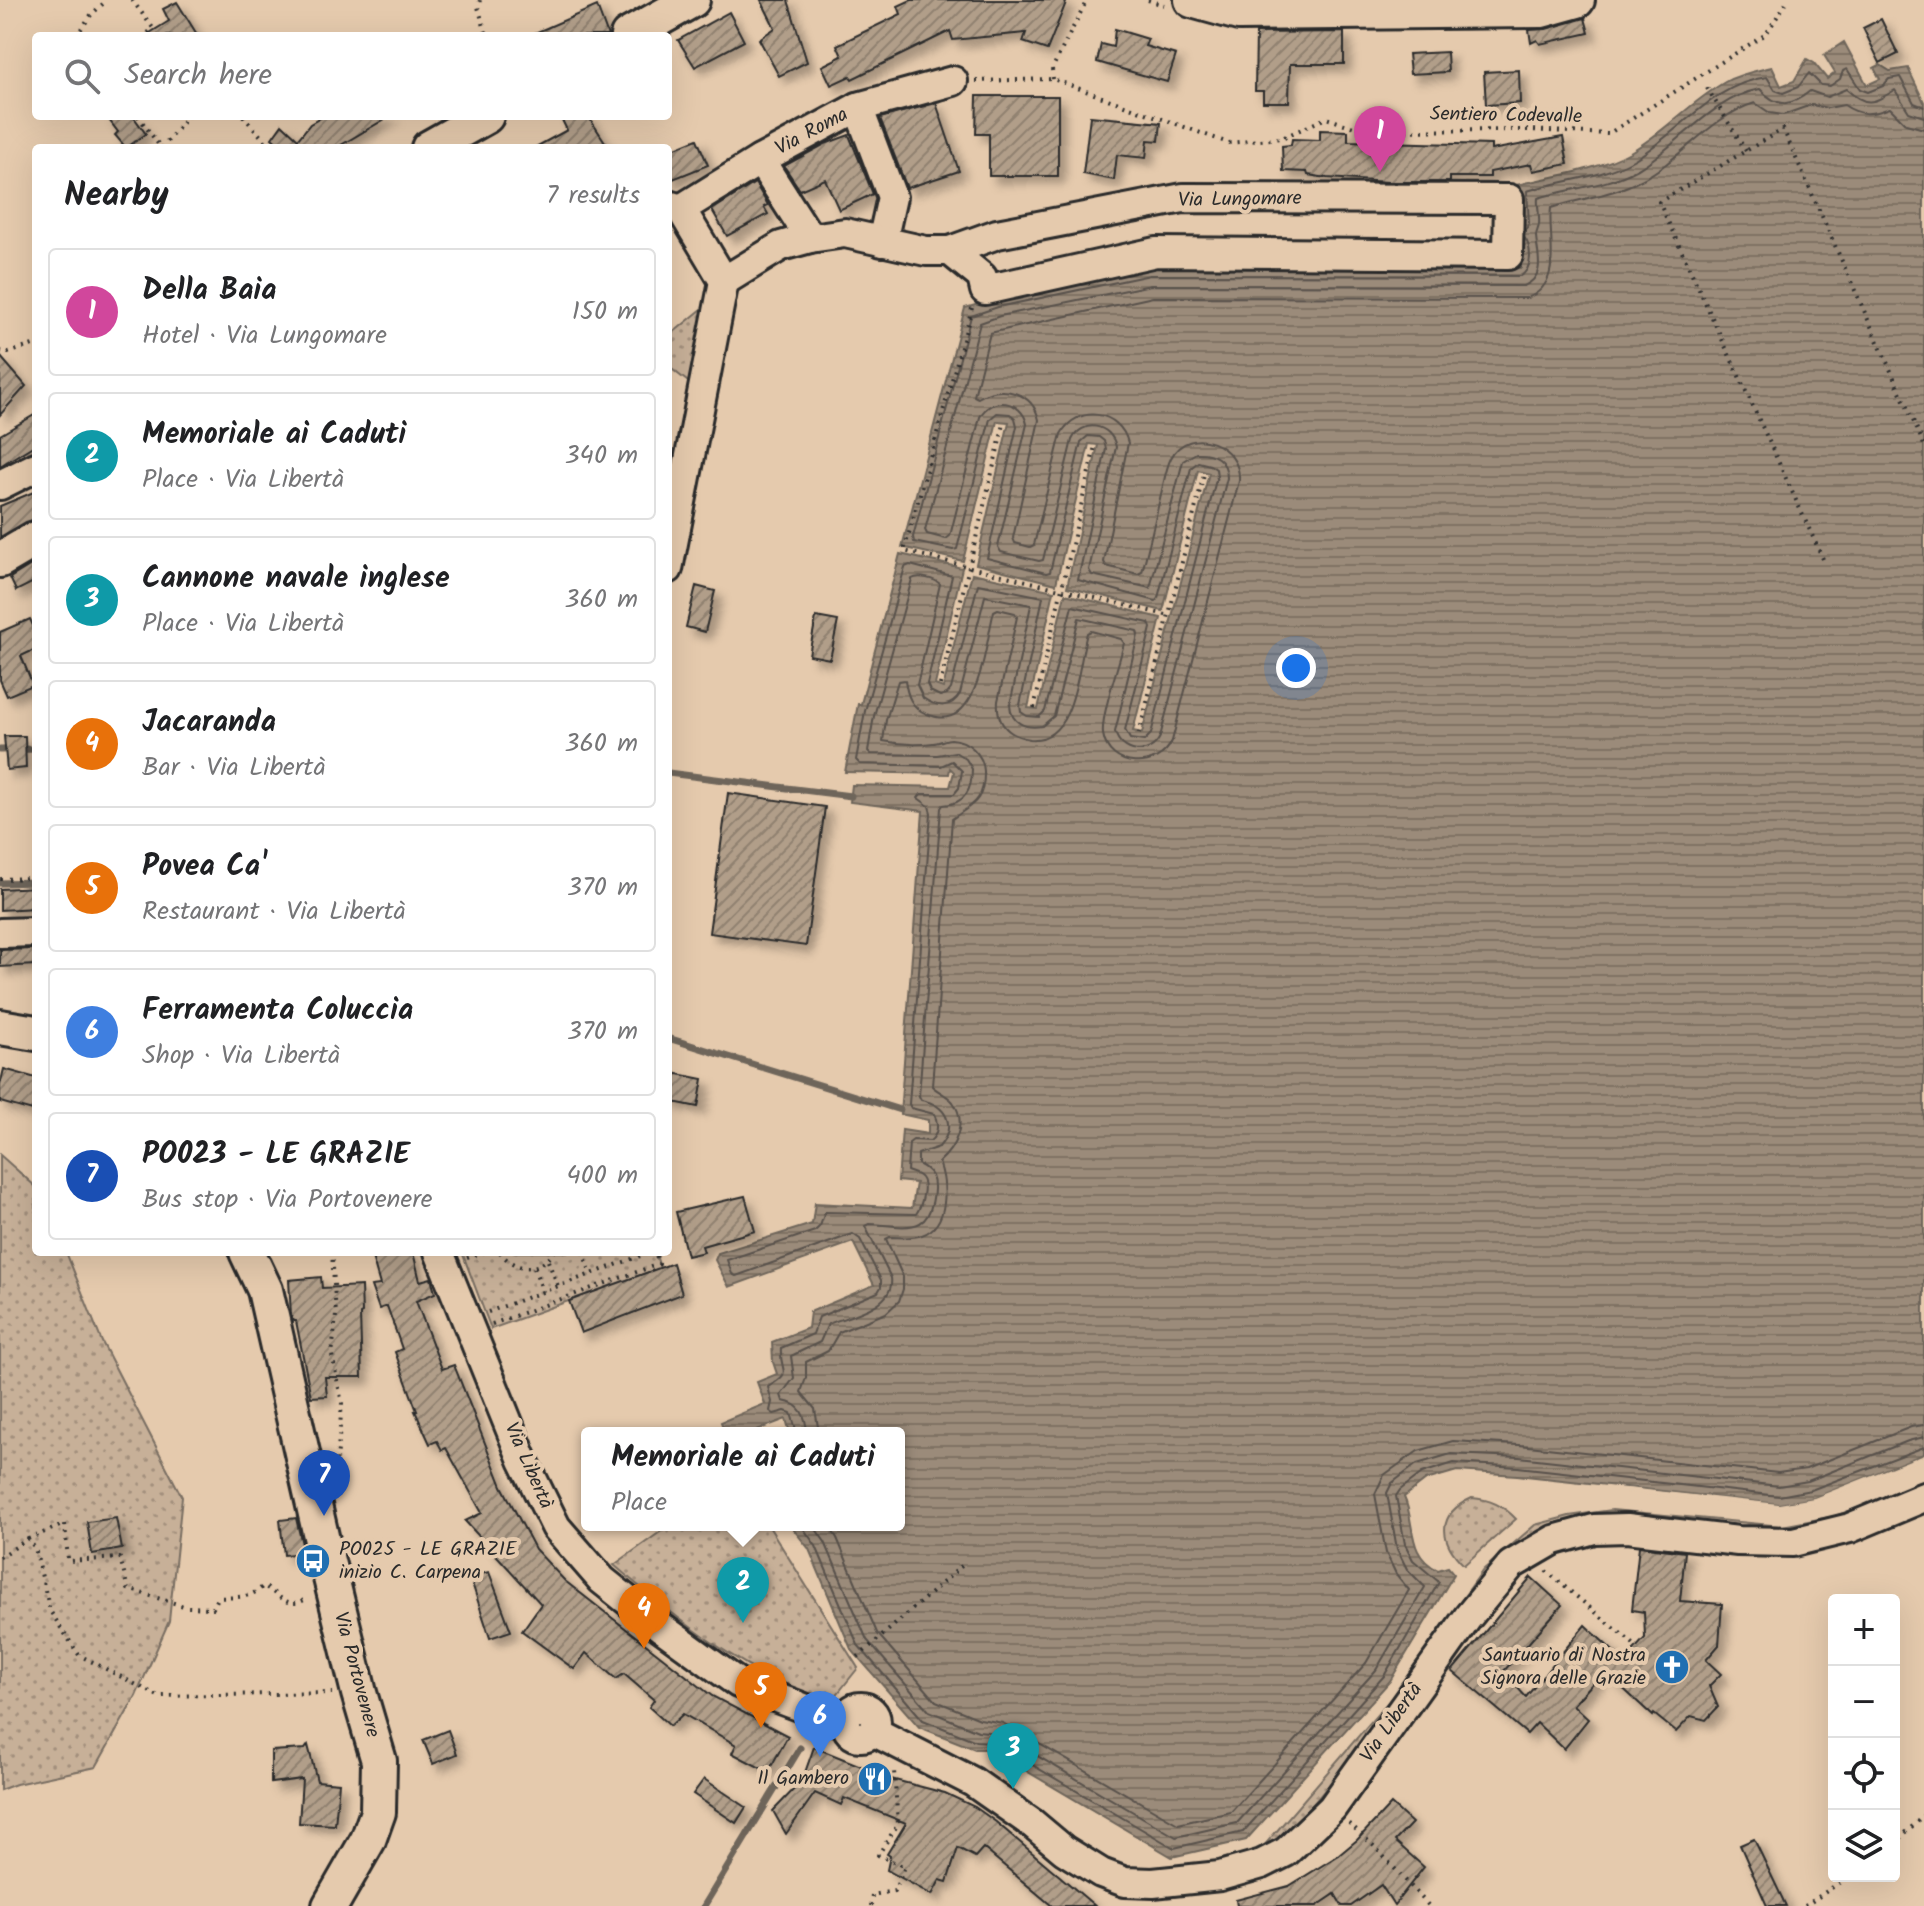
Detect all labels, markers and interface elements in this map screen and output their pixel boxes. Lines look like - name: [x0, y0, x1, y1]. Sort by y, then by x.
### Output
- search box: [32, 32, 672, 120]
- text: Search here: [124, 52, 272, 100]
- icon: search: [60, 54, 104, 98]
- street label: Via Roma: [770, 99, 854, 165]
- street label: Sentiero Codevalle: [1430, 99, 1582, 133]
- pin: 1: [1354, 106, 1406, 172]
- text: Nearby: [64, 169, 169, 223]
- text: 7 results: [546, 175, 640, 217]
- street label: Via Lungomare: [1178, 183, 1302, 217]
- text: Della Baia: [142, 267, 277, 315]
- text: 1: [88, 291, 96, 333]
- text: 150 m: [572, 291, 638, 333]
- text: Hotel · Via Lungomare: [142, 315, 387, 357]
- text: Memoriale ai Caduti: [142, 411, 406, 459]
- text: 2: [84, 435, 100, 477]
- text: 340 m: [565, 435, 638, 477]
- text: Place · Via Libertà: [142, 459, 344, 501]
- text: Cannone navale inglese: [142, 555, 450, 603]
- text: 3: [85, 579, 99, 621]
- text: 360 m: [565, 579, 638, 621]
- text: Place · Via Libertà: [142, 603, 344, 645]
- your location: [1276, 648, 1316, 688]
- text: Jacaranda: [142, 699, 276, 747]
- text: 4: [85, 723, 99, 765]
- text: 360 m: [565, 723, 638, 765]
- text: Bar · Via Libertà: [142, 747, 326, 789]
- text: Povea Ca': [142, 843, 267, 891]
- text: 5: [85, 867, 99, 909]
- text: 370 m: [567, 867, 638, 909]
- text: Restaurant · Via Libertà: [142, 891, 406, 933]
- text: Ferramenta Coluccia: [142, 987, 413, 1035]
- text: 6: [85, 1011, 99, 1053]
- text: 370 m: [567, 1011, 638, 1053]
- text: Shop · Via Libertà: [142, 1035, 340, 1077]
- text: PO023 - LE GRAZIE: [142, 1131, 410, 1179]
- text: 7: [86, 1155, 98, 1197]
- text: 400 m: [567, 1155, 638, 1197]
- text: Bus stop · Via Portovenere: [142, 1179, 432, 1221]
- street label: Via Libertà: [495, 1418, 561, 1514]
- popup: [581, 1427, 905, 1531]
- text: Memoriale ai Caduti: [611, 1434, 875, 1482]
- pin: 7: [298, 1450, 350, 1516]
- text: Place: [611, 1482, 667, 1524]
- place label: PO025 - LE GRAZIE inizio C. Carpena: [339, 1534, 518, 1589]
- bus stop icon: PO025 - LE GRAZIE inizio C. Carpena: [294, 1542, 332, 1580]
- pin: 2: [717, 1557, 769, 1623]
- pin: 4: [618, 1583, 670, 1649]
- map controls: [1828, 1594, 1900, 1882]
- button: +: [1828, 1594, 1900, 1666]
- street label: Via Portovenere: [324, 1609, 388, 1741]
- place label: Santuario di Nostra Signora delle Grazie: [1481, 1640, 1646, 1695]
- church icon: Santuario di Nostra Signora delle Grazie: [1653, 1648, 1691, 1686]
- pin: 5: [735, 1662, 787, 1728]
- button: −: [1828, 1666, 1900, 1738]
- street label: Via Libertà: [1353, 1676, 1431, 1770]
- pin: 6: [794, 1691, 846, 1757]
- pin: 3: [987, 1723, 1039, 1789]
- button: locate: [1828, 1738, 1900, 1810]
- restaurant icon: Il Gambero: [856, 1760, 894, 1798]
- place label: Il Gambero: [757, 1763, 849, 1795]
- button: layers: [1828, 1810, 1900, 1882]

